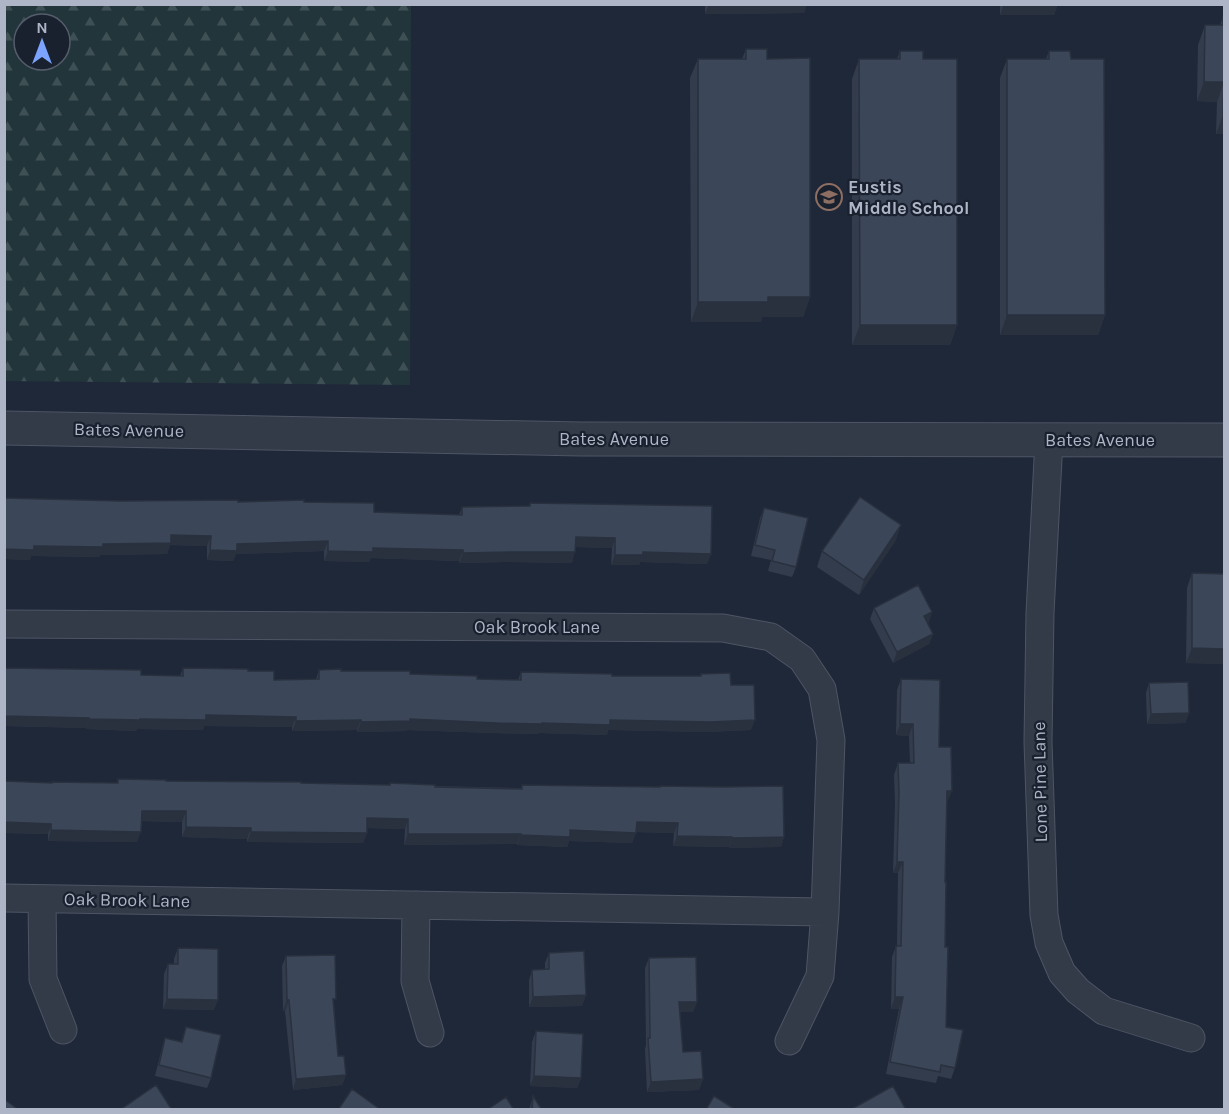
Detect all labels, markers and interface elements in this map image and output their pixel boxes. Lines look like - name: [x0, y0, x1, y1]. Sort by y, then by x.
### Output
- north arrow: [12, 12, 72, 72]
- text: N: [36, 18, 48, 37]
- place label: Eustis Middle School: [848, 176, 969, 219]
- school or university icon: Eustis Middle School: [814, 182, 844, 212]
- street label: Bates Avenue: [74, 418, 184, 442]
- street label: Bates Avenue: [559, 428, 669, 450]
- street label: Bates Avenue: [1045, 429, 1155, 451]
- street label: Oak Brook Lane: [474, 616, 600, 638]
- street label: Lone Pine Lane: [1028, 721, 1052, 843]
- street label: Oak Brook Lane: [64, 888, 190, 912]

